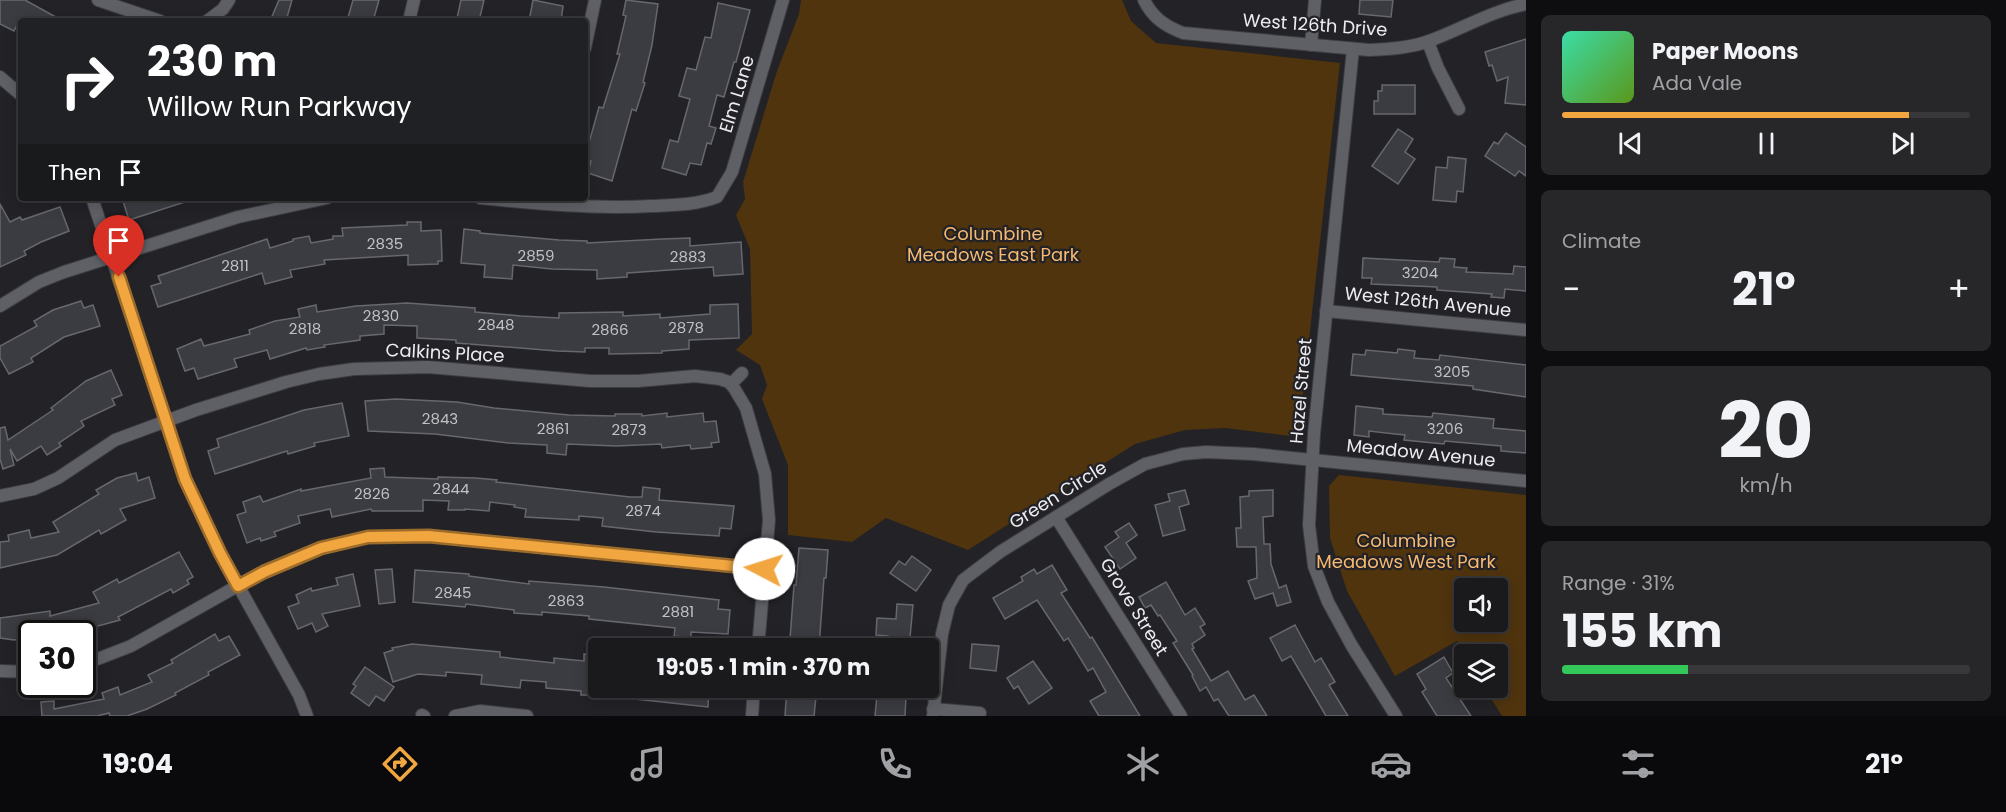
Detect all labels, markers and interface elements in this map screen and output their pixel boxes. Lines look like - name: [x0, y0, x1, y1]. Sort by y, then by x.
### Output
- street label: West 126th Drive: [1242, 7, 1388, 42]
- text: 230 m: [147, 32, 277, 91]
- text: Paper Moons: [1652, 36, 1799, 67]
- icon: right: [48, 42, 126, 120]
- street label: Elm Lane: [713, 52, 760, 136]
- text: Ada Vale: [1652, 69, 1742, 97]
- text: Willow Run Parkway: [147, 88, 412, 125]
- icon: previous: [1614, 127, 1647, 160]
- icon: pause: [1750, 127, 1783, 160]
- icon: next: [1886, 127, 1919, 160]
- icon: arrive: [114, 156, 147, 189]
- text: Then: [48, 157, 102, 188]
- pin: [93, 215, 144, 277]
- park label: Columbine Meadows East Park: [907, 221, 1080, 267]
- icon: arrive: [102, 224, 135, 257]
- text: Climate: [1562, 227, 1641, 255]
- house number: 2835: [367, 233, 403, 254]
- house number: 2859: [518, 245, 554, 266]
- house number: 2883: [670, 246, 706, 267]
- house number: 2811: [221, 255, 249, 276]
- text: 21°: [1732, 258, 1796, 321]
- house number: 3204: [1402, 262, 1438, 283]
- text: −: [1562, 266, 1580, 313]
- text: +: [1947, 266, 1970, 313]
- street label: West 126th Avenue: [1343, 280, 1513, 323]
- house number: 2830: [363, 305, 399, 326]
- house number: 2848: [478, 314, 515, 335]
- house number: 2878: [668, 317, 704, 338]
- house number: 2818: [289, 318, 321, 339]
- house number: 2866: [591, 319, 629, 340]
- street label: Calkins Place: [385, 337, 505, 368]
- street label: Hazel Street: [1283, 337, 1318, 445]
- house number: 3205: [1434, 361, 1470, 382]
- text: 20: [1718, 376, 1814, 485]
- house number: 2843: [422, 408, 458, 429]
- house number: 2861: [537, 418, 569, 439]
- house number: 3206: [1427, 418, 1463, 439]
- house number: 2873: [611, 419, 647, 440]
- street label: Meadow Avenue: [1345, 432, 1497, 473]
- street label: Green Circle: [1004, 455, 1111, 535]
- text: km/h: [1739, 471, 1793, 499]
- house number: 2844: [433, 478, 469, 499]
- house number: 2826: [354, 483, 390, 504]
- house number: 2874: [625, 500, 661, 521]
- park label: Columbine Meadows West Park: [1316, 528, 1496, 574]
- position arrow: [732, 537, 796, 601]
- street label: Grove Street: [1094, 553, 1174, 660]
- text: Range · 31%: [1562, 569, 1675, 597]
- map controls: [1454, 578, 1508, 698]
- button: sound: [1454, 578, 1508, 632]
- house number: 2845: [435, 582, 471, 603]
- house number: 2863: [548, 590, 584, 611]
- text: 155 km: [1562, 600, 1722, 663]
- house number: 2881: [662, 601, 694, 622]
- speed limit sign: 30: [18, 620, 96, 698]
- button: layers: [1454, 644, 1508, 698]
- text: 19:05 · 1 min · 370 m: [657, 652, 870, 683]
- icon: directions: [379, 743, 421, 785]
- icon: music: [627, 743, 669, 785]
- icon: phone: [874, 743, 916, 785]
- icon: climate: [1122, 743, 1164, 785]
- icon: car: [1370, 743, 1412, 785]
- icon: filters: [1617, 743, 1659, 785]
- text: 19:04: [103, 745, 173, 782]
- text: 21°: [1865, 745, 1903, 782]

